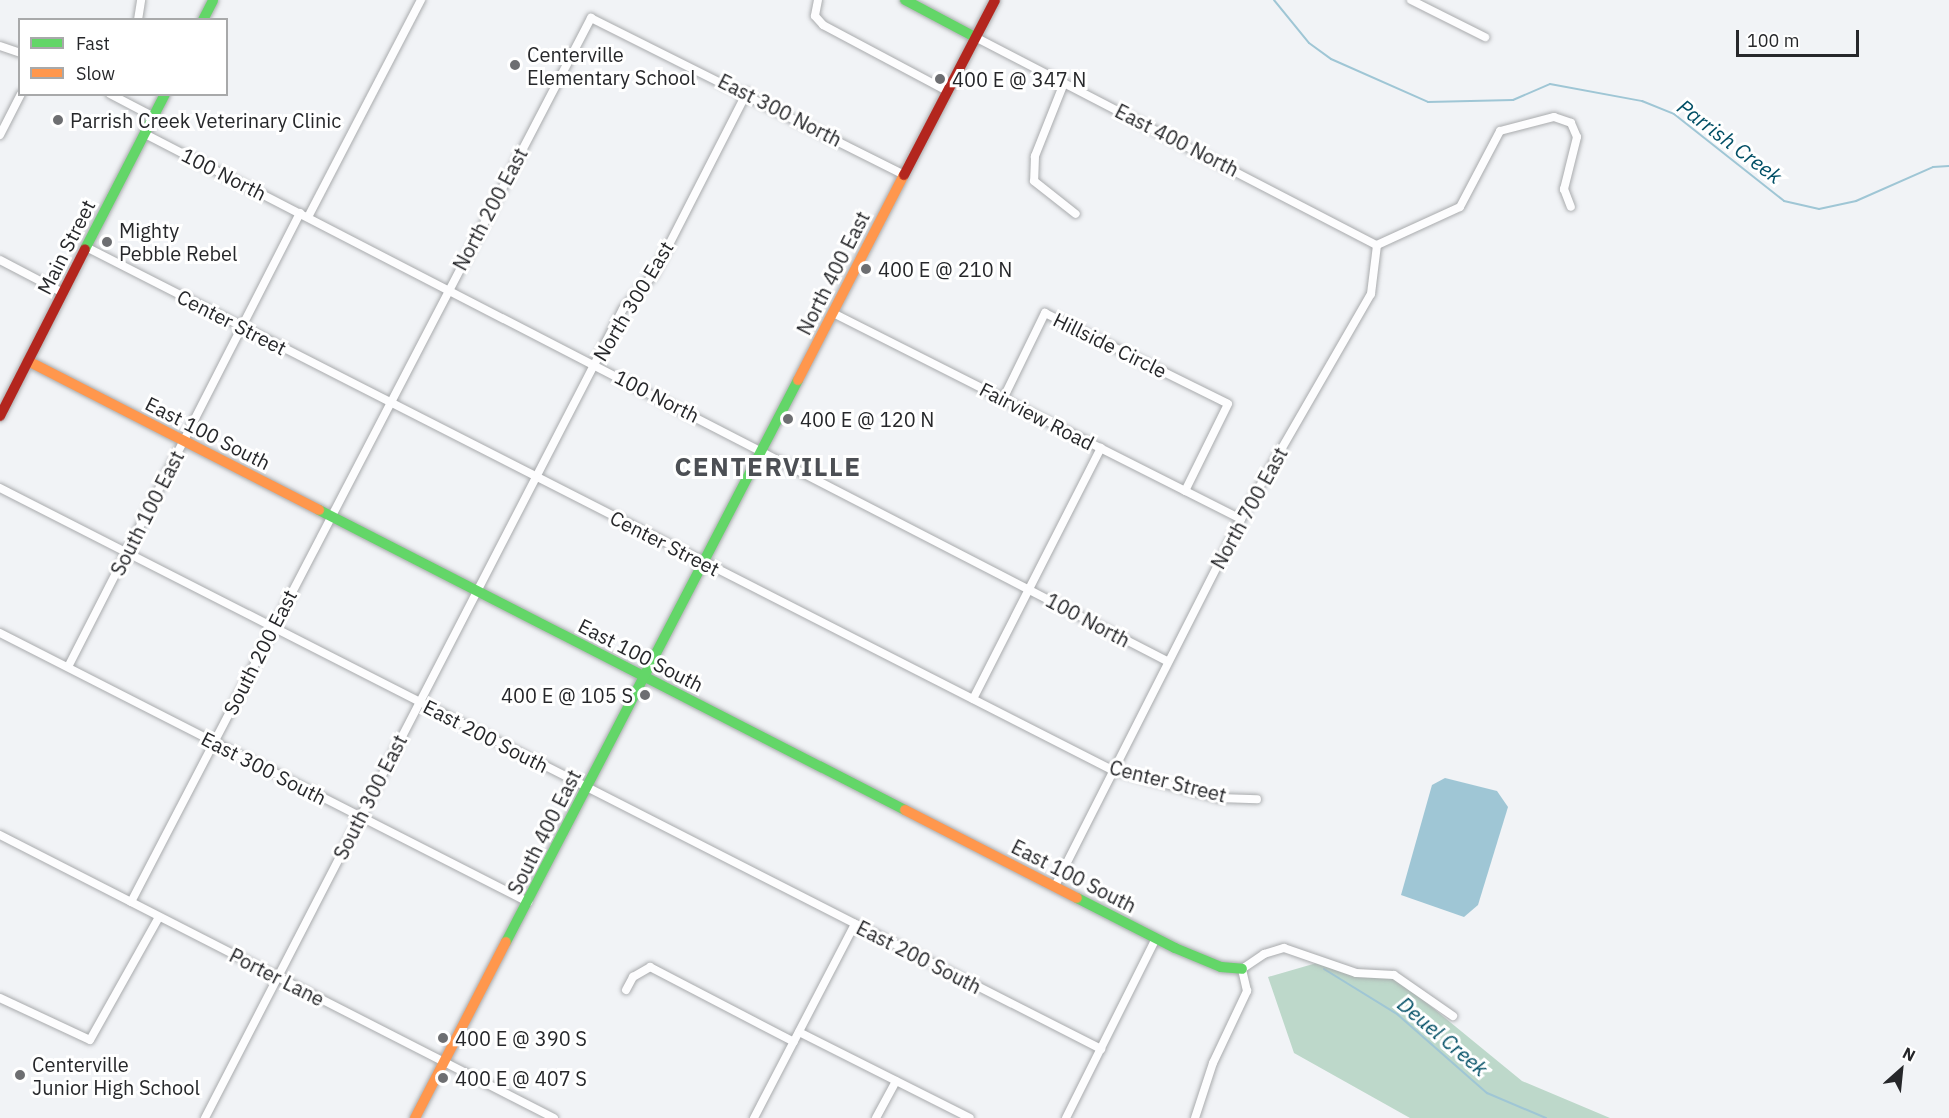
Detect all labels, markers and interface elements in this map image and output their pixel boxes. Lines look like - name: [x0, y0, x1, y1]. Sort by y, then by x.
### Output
- legend: [18, 18, 228, 96]
- scale bar: [1739, 18, 1862, 56]
- text: 100 m: [1747, 29, 1799, 52]
- text: Fast: [76, 32, 110, 55]
- place label: Centerville Elementary School: [527, 42, 696, 89]
- marker: Centerville Elementary School: [508, 58, 522, 72]
- text: Slow: [76, 62, 115, 85]
- place label: 400 E @ 347 N: [952, 67, 1086, 91]
- street label: East 300 North: [714, 69, 846, 151]
- marker: 400 E @ 347 N: [933, 72, 947, 86]
- water label: Parrish Creek: [1673, 94, 1787, 188]
- street label: East 400 North: [1111, 99, 1243, 181]
- place label: Parrish Creek Veterinary Clinic: [70, 108, 341, 132]
- marker: Parrish Creek Veterinary Clinic: [51, 113, 65, 127]
- street label: 100 North: [178, 142, 270, 206]
- street label: North 200 East: [448, 144, 532, 274]
- street label: Main Street: [32, 196, 100, 298]
- street label: North 400 East: [792, 207, 874, 339]
- place label: Mighty Pebble Rebel: [119, 219, 238, 266]
- marker: Mighty Pebble Rebel: [100, 235, 114, 249]
- street label: North 300 East: [588, 237, 678, 365]
- place label: 400 E @ 210 N: [878, 257, 1012, 281]
- marker: 400 E @ 210 N: [859, 262, 873, 276]
- street label: Center Street: [173, 284, 291, 360]
- street label: Hillside Circle: [1049, 307, 1171, 383]
- street label: 100 North: [611, 364, 703, 428]
- street label: Fairview Road: [976, 377, 1098, 455]
- street label: East 100 South: [142, 391, 274, 475]
- place label: 400 E @ 120 N: [800, 407, 934, 431]
- marker: 400 E @ 120 N: [781, 412, 795, 426]
- street label: North 700 East: [1206, 443, 1292, 573]
- street label: South 100 East: [105, 447, 189, 579]
- district label: CENTERVILLE: [674, 451, 862, 483]
- street label: Center Street: [606, 505, 724, 581]
- street label: South 200 East: [218, 586, 302, 718]
- street label: 100 North: [1042, 588, 1134, 652]
- street label: East 100 South: [575, 613, 707, 697]
- place label: 400 E @ 105 S: [501, 683, 633, 707]
- marker: 400 E @ 105 S: [638, 688, 652, 702]
- street label: East 200 South: [420, 694, 552, 778]
- street label: East 300 South: [198, 726, 330, 810]
- street label: South 300 East: [328, 731, 412, 863]
- street label: Center Street: [1107, 755, 1229, 807]
- street label: South 400 East: [502, 766, 586, 898]
- street label: East 100 South: [1008, 834, 1140, 918]
- street label: East 200 South: [853, 915, 985, 999]
- street label: Porter Lane: [226, 943, 328, 1011]
- water label: Deuel Creek: [1393, 991, 1493, 1081]
- place label: 400 E @ 390 S: [455, 1026, 587, 1050]
- marker: 400 E @ 390 S: [436, 1031, 450, 1045]
- north arrow: [1871, 1040, 1931, 1100]
- text: N: [1899, 1042, 1919, 1066]
- place label: Centerville Junior High School: [32, 1052, 200, 1099]
- place label: 400 E @ 407 S: [455, 1066, 587, 1090]
- marker: Centerville Junior High School: [13, 1068, 27, 1082]
- marker: 400 E @ 407 S: [436, 1071, 450, 1085]

